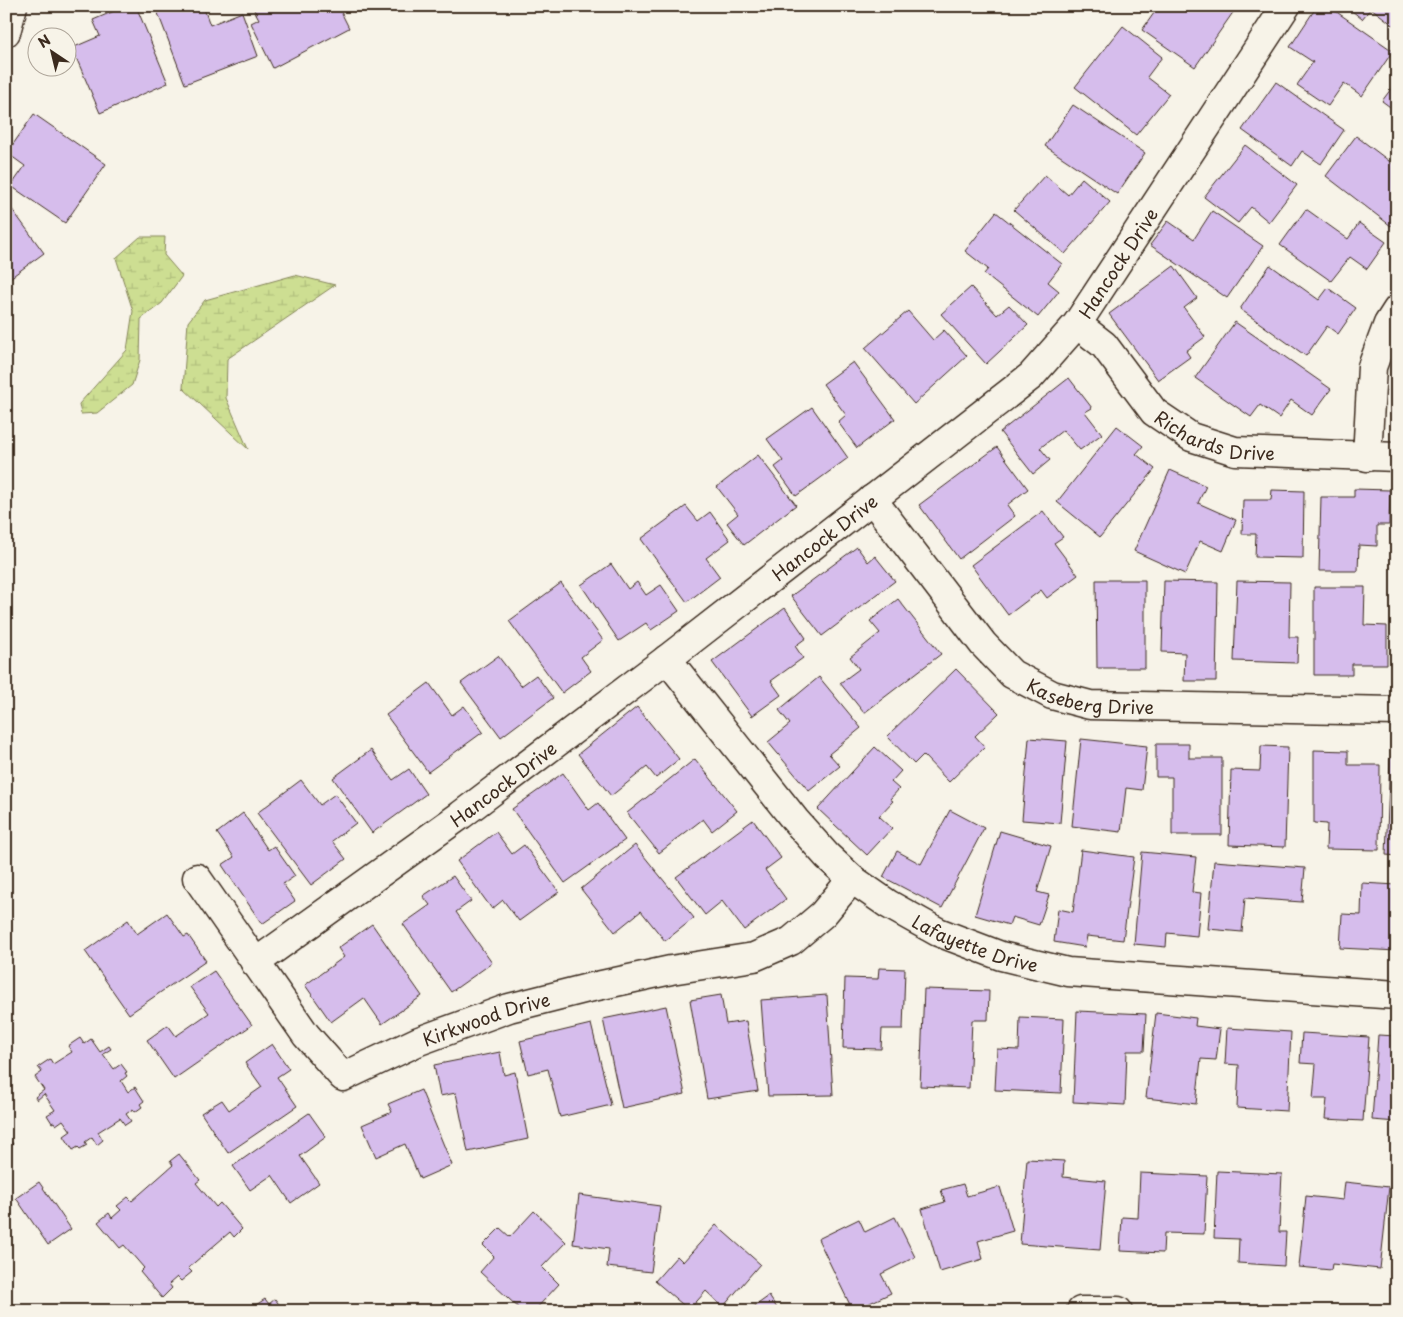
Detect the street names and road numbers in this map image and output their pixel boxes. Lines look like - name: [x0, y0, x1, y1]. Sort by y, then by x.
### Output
- street label: Hancock Drive: [1071, 202, 1164, 323]
- street label: Richards Drive: [1150, 403, 1275, 466]
- street label: Hancock Drive: [765, 487, 883, 587]
- street label: Kaseberg Drive: [1022, 671, 1154, 720]
- street label: Hancock Drive: [444, 734, 562, 833]
- street label: Lafayette Drive: [908, 907, 1041, 978]
- street label: Kirkwood Drive: [418, 985, 553, 1052]

